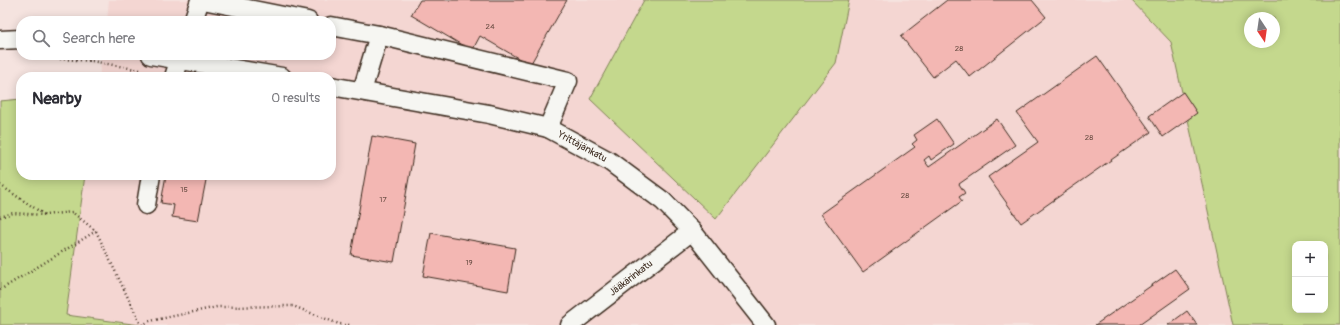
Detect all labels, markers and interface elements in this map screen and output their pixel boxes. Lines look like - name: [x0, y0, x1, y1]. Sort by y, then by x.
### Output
- north arrow: [1244, 12, 1280, 48]
- search box: [16, 16, 336, 60]
- house number: 24: [485, 22, 495, 31]
- icon: search: [30, 27, 52, 49]
- text: Search here: [62, 29, 135, 48]
- house number: 28: [955, 44, 963, 53]
- text: Nearby: [32, 88, 81, 109]
- text: 0 results: [271, 90, 320, 106]
- street label: Yrittäjänkatu: [555, 128, 609, 165]
- house number: 28: [1085, 133, 1093, 142]
- house number: 15: [180, 185, 188, 194]
- house number: 28: [901, 191, 909, 200]
- house number: 17: [379, 195, 387, 204]
- map controls: [1292, 241, 1328, 313]
- button: +: [1292, 241, 1328, 277]
- street label: Jääkärinkatu: [607, 257, 655, 299]
- house number: 19: [465, 258, 473, 267]
- button: −: [1292, 277, 1328, 313]

